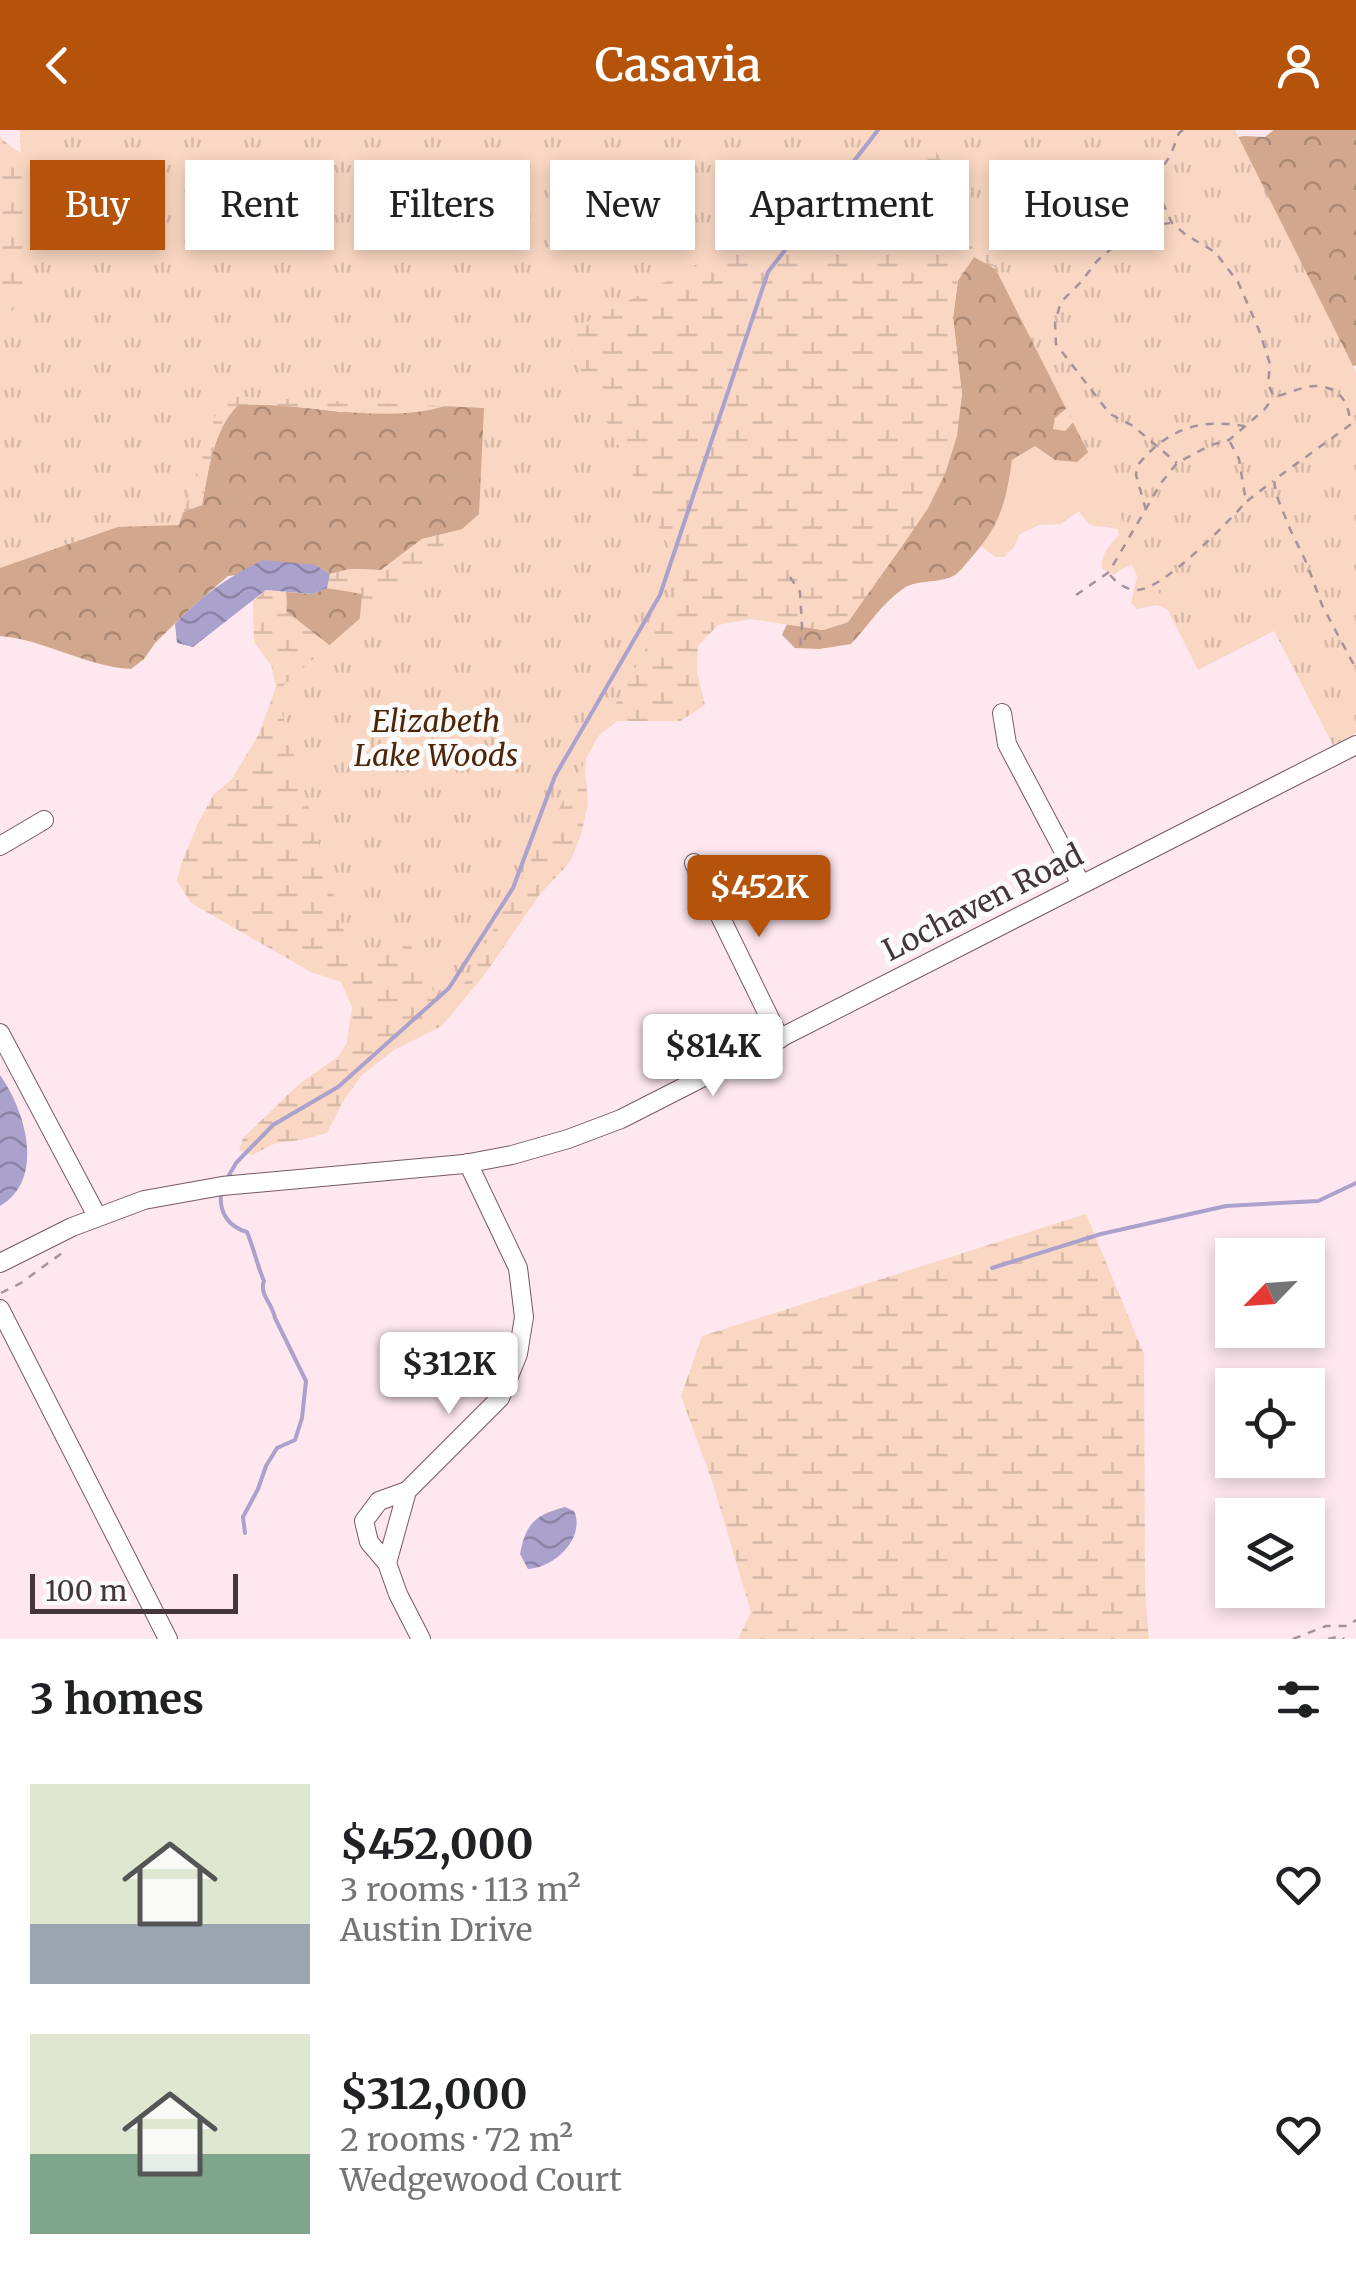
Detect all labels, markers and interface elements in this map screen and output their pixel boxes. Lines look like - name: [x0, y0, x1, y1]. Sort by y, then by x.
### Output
- text: Casavia: [595, 37, 761, 93]
- icon: back: [30, 38, 85, 93]
- icon: person: [1271, 38, 1326, 93]
- chip: Buy: [30, 160, 165, 250]
- chip: Rent: [185, 160, 334, 250]
- chip: Filters: [354, 160, 530, 250]
- chip: New: [550, 160, 695, 250]
- chip: Apartment: [715, 160, 969, 250]
- chip: House: [989, 160, 1164, 250]
- park label: Elizabeth Lake Woods: [354, 702, 518, 774]
- street label: Lochaven Road: [876, 835, 1089, 969]
- pin: $452K: [689, 855, 829, 940]
- text: $452K: [709, 867, 809, 907]
- pin: $814K: [643, 1014, 783, 1099]
- text: $814K: [665, 1026, 761, 1066]
- north arrow: [1215, 1238, 1325, 1348]
- map controls: [1215, 1238, 1325, 1608]
- pin: $312K: [379, 1332, 519, 1417]
- text: $312K: [402, 1344, 496, 1384]
- button: locate: [1215, 1368, 1325, 1478]
- button: layers: [1215, 1498, 1325, 1608]
- scale bar: [30, 1569, 238, 1614]
- text: 100 m: [45, 1573, 127, 1609]
- icon: filters: [1271, 1672, 1326, 1727]
- text: 3 homes: [30, 1673, 204, 1725]
- text: $452,000: [340, 1818, 534, 1870]
- icon: home: [110, 1824, 230, 1944]
- icon: heart: [1271, 1857, 1326, 1912]
- text: 3 rooms · 113 m²: [340, 1870, 581, 1910]
- text: Austin Drive: [340, 1910, 533, 1950]
- text: $312,000: [340, 2068, 527, 2120]
- icon: home: [110, 2074, 230, 2194]
- icon: heart: [1271, 2107, 1326, 2162]
- text: 2 rooms · 72 m²: [340, 2120, 573, 2160]
- text: Wedgewood Court: [340, 2160, 622, 2200]

